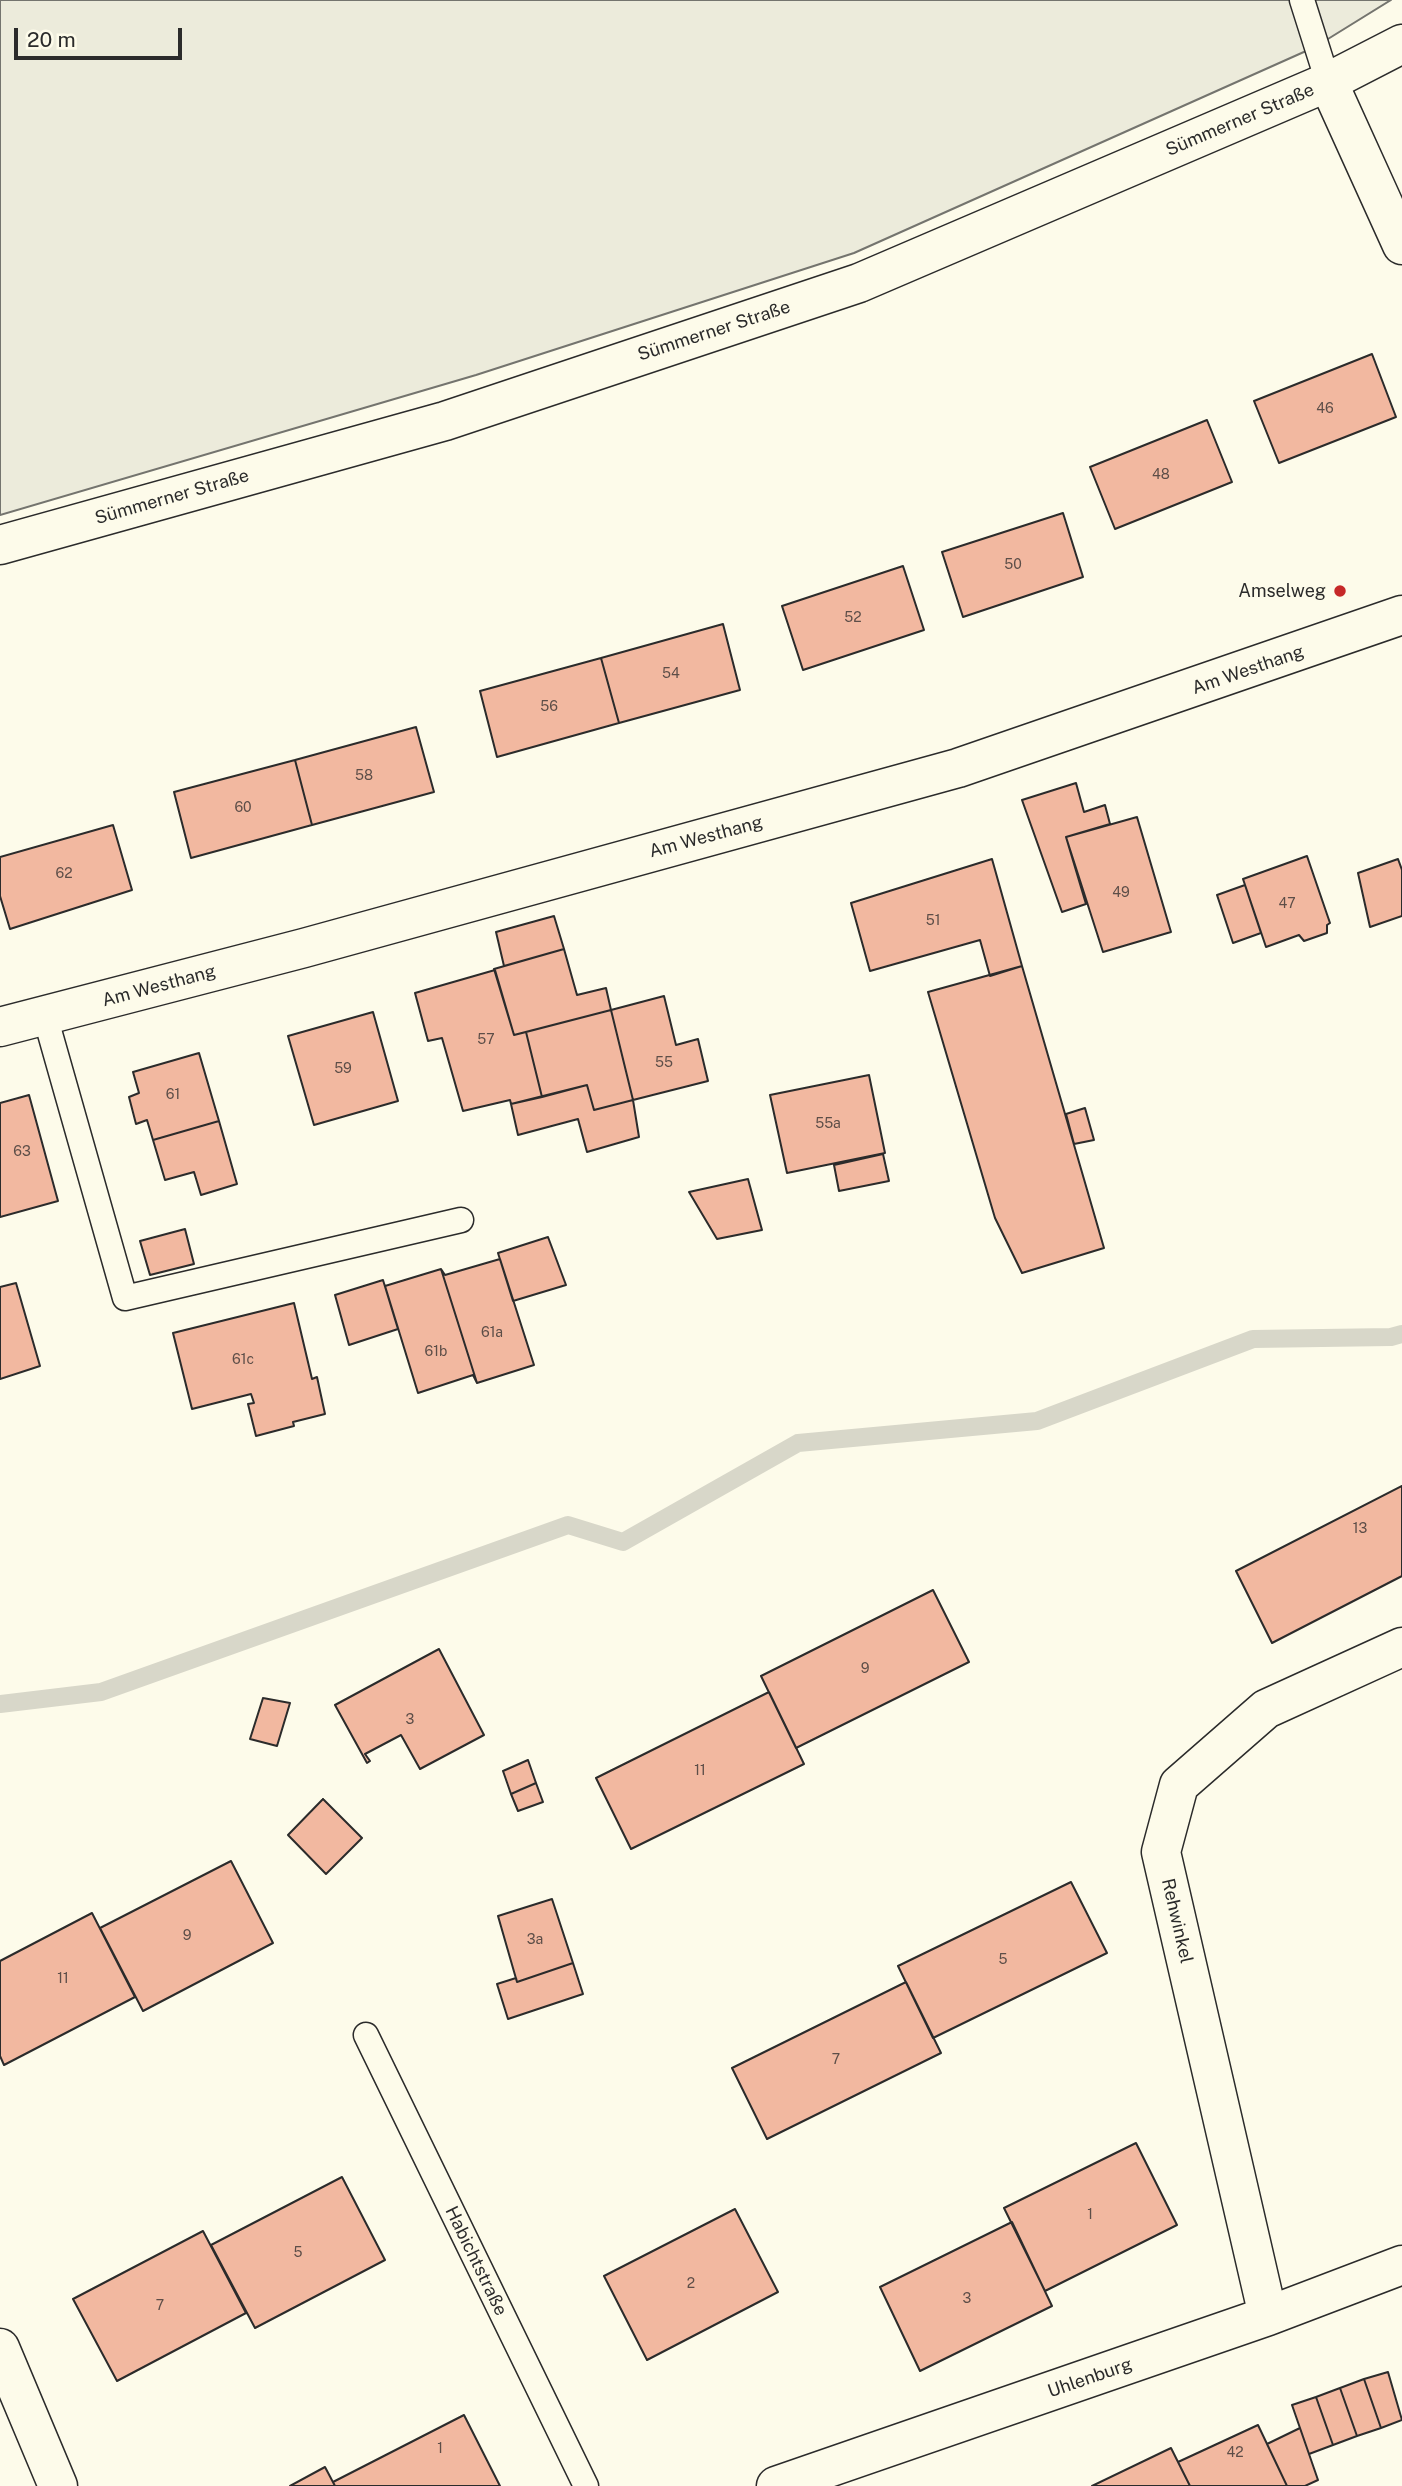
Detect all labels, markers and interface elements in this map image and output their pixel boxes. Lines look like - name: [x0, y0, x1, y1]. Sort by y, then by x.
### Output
- scale bar: [18, 14, 186, 58]
- text: 20 m: [27, 27, 76, 52]
- street label: Sümmerner Straße: [1163, 79, 1317, 161]
- street label: Sümmerner Straße: [635, 296, 793, 366]
- house number: 46: [1316, 401, 1334, 417]
- street label: Sümmerner Straße: [93, 465, 251, 529]
- house number: 48: [1152, 467, 1170, 483]
- house number: 50: [1004, 557, 1022, 573]
- place label: Amselweg: [1238, 580, 1326, 602]
- marker: Amselweg: [1332, 583, 1348, 599]
- house number: 52: [844, 610, 862, 626]
- street label: Am Westhang: [1189, 641, 1307, 699]
- house number: 54: [662, 666, 680, 682]
- house number: 56: [540, 699, 558, 715]
- house number: 58: [355, 768, 373, 784]
- house number: 60: [234, 800, 252, 816]
- street label: Am Westhang: [647, 811, 765, 863]
- house number: 62: [55, 866, 73, 882]
- house number: 49: [1112, 885, 1130, 901]
- house number: 47: [1278, 896, 1296, 912]
- house number: 51: [926, 913, 940, 929]
- street label: Am Westhang: [100, 960, 218, 1012]
- house number: 57: [477, 1032, 495, 1048]
- house number: 55: [655, 1055, 673, 1071]
- house number: 59: [334, 1061, 352, 1077]
- house number: 61: [166, 1087, 180, 1103]
- house number: 55a: [815, 1116, 841, 1132]
- house number: 63: [13, 1144, 31, 1160]
- house number: 61a: [481, 1325, 503, 1341]
- house number: 61b: [425, 1344, 447, 1360]
- house number: 61c: [232, 1352, 254, 1368]
- house number: 13: [1353, 1521, 1367, 1537]
- house number: 9: [861, 1661, 869, 1677]
- house number: 3: [406, 1712, 414, 1728]
- house number: 11: [694, 1763, 706, 1779]
- street label: Rehwinkel: [1157, 1876, 1197, 1966]
- house number: 9: [183, 1928, 191, 1944]
- house number: 3a: [527, 1932, 543, 1948]
- house number: 5: [999, 1952, 1007, 1968]
- house number: 11: [57, 1971, 69, 1987]
- house number: 7: [832, 2052, 840, 2068]
- street label: Habichtstraße: [440, 2203, 512, 2319]
- house number: 1: [1087, 2207, 1093, 2223]
- house number: 5: [294, 2245, 302, 2261]
- house number: 2: [687, 2276, 695, 2292]
- house number: 3: [963, 2291, 971, 2307]
- house number: 7: [156, 2298, 164, 2314]
- street label: Uhlenburg: [1045, 2353, 1135, 2403]
- house number: 1: [437, 2441, 443, 2457]
- house number: 42: [1226, 2445, 1244, 2461]

